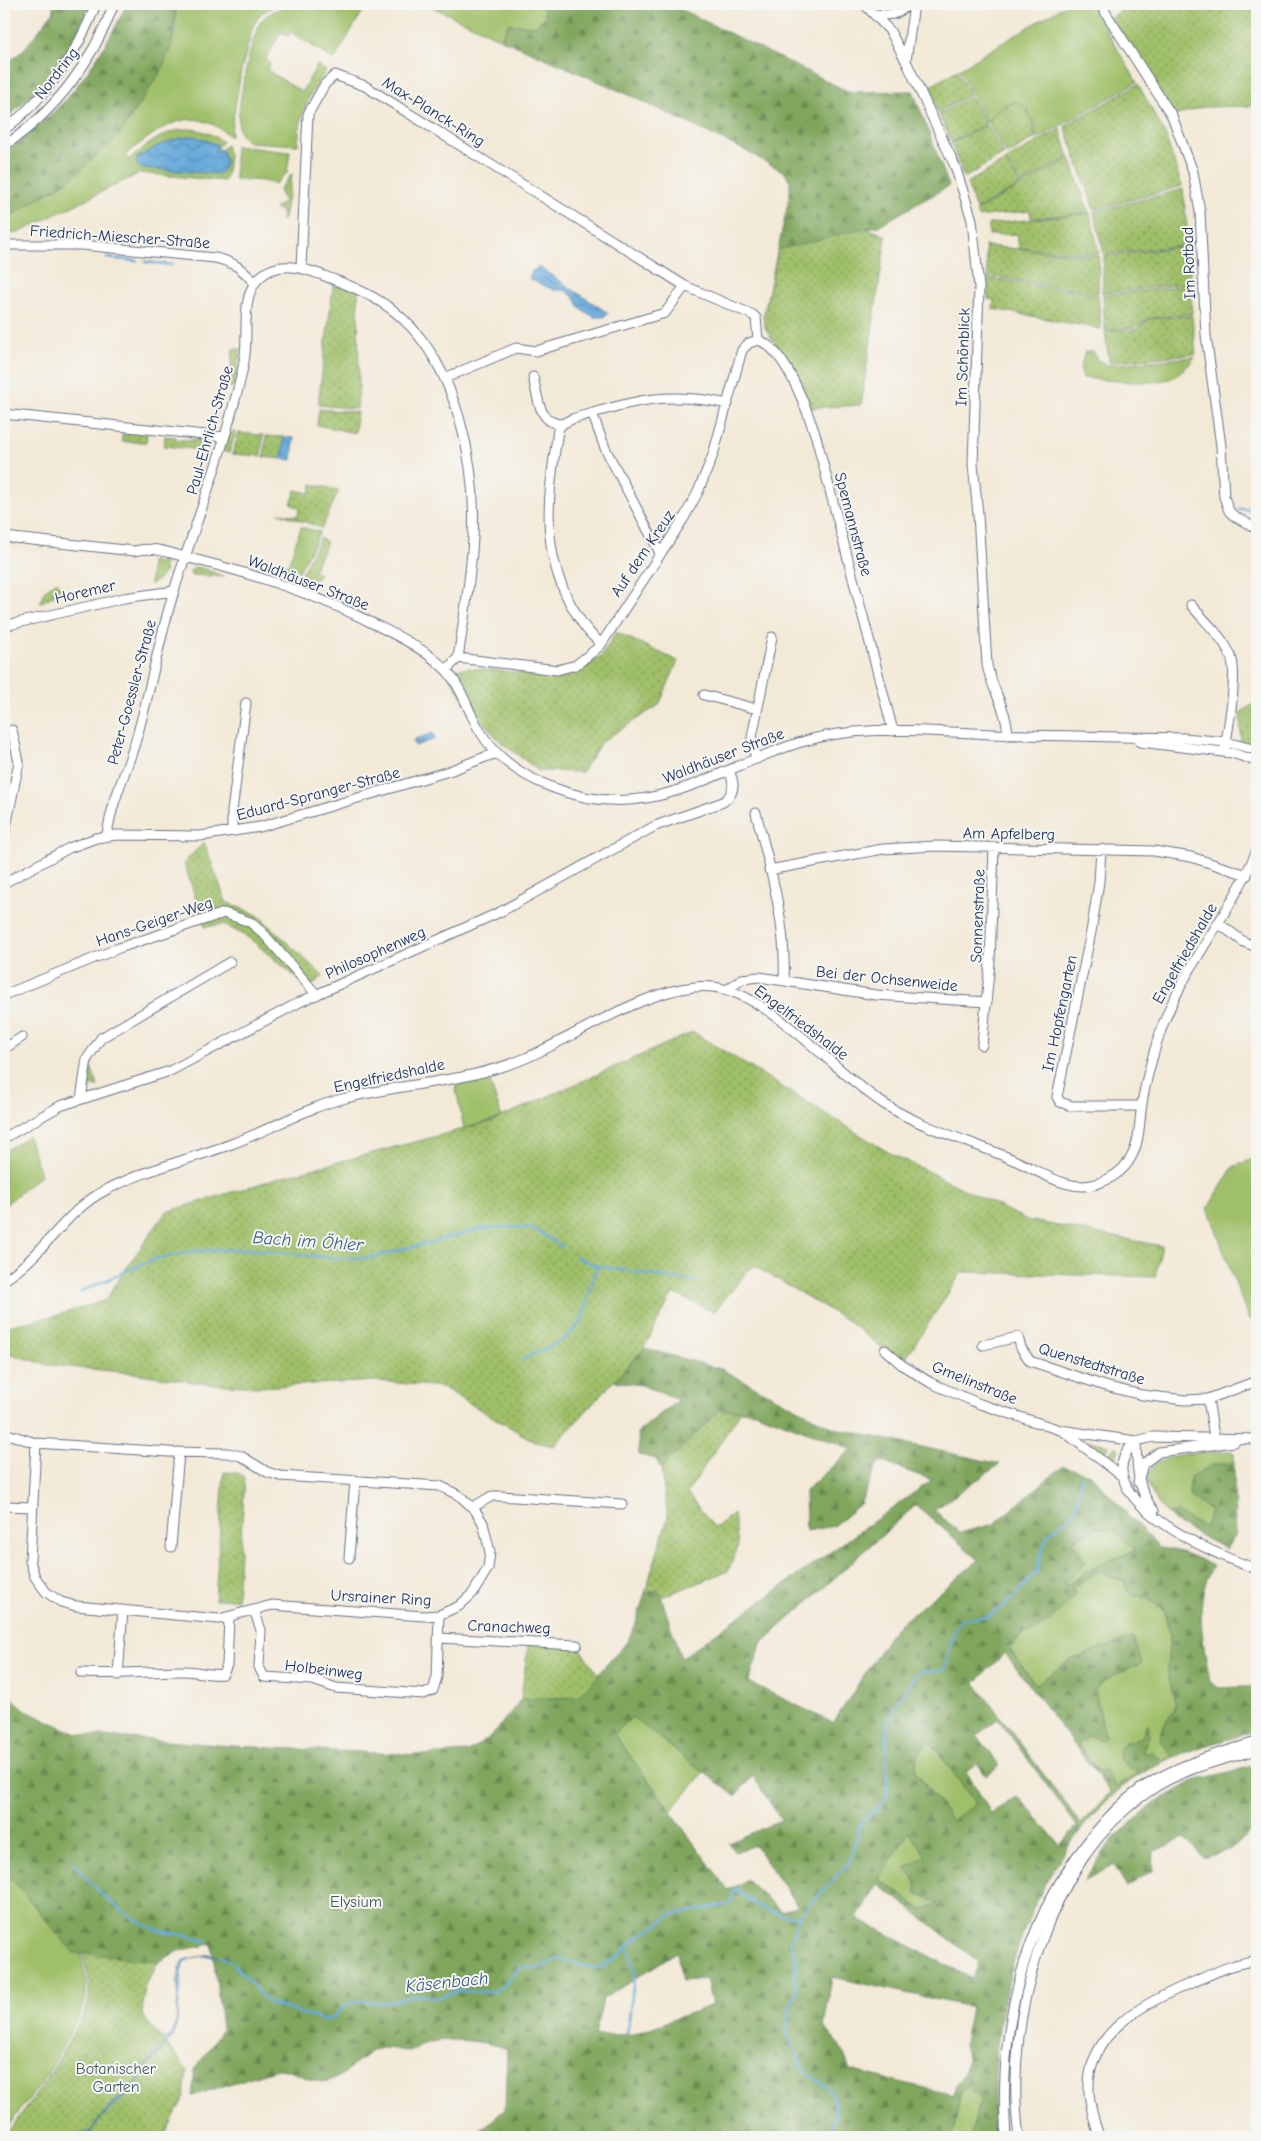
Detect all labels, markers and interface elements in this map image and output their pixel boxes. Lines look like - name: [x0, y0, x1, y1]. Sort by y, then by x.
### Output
- street label: Nordring: [31, 44, 83, 103]
- street label: Max-Planck-Ring: [379, 73, 488, 151]
- street label: Friedrich-Miescher-Straße: [29, 222, 211, 252]
- street label: Im Rotbad: [1179, 226, 1199, 299]
- street label: Im Schönblick: [952, 307, 974, 407]
- street label: Paul-Ehrlich-Straße: [183, 364, 237, 497]
- street label: Spemannstraße: [831, 470, 876, 578]
- street label: Auf dem Kreuz: [607, 507, 678, 600]
- street label: Waldhäuser Straße: [245, 552, 372, 614]
- street label: Horemer: [53, 576, 118, 608]
- street label: Peter-Goessler-Straße: [104, 618, 160, 767]
- street label: Waldhäuser Straße: [660, 725, 787, 787]
- street label: Eduard-Spranger-Straße: [234, 763, 402, 824]
- street label: Am Apfelberg: [963, 824, 1055, 844]
- street label: Sonnenstraße: [967, 869, 989, 963]
- street label: Hans-Geiger-Weg: [94, 894, 215, 950]
- street label: Engelfriedshalde: [1149, 900, 1221, 1007]
- street label: Philosophenweg: [323, 923, 428, 983]
- street label: Im Hopfengarten: [1039, 953, 1081, 1073]
- street label: Bei der Ochsenweide: [815, 963, 959, 995]
- street label: Engelfriedshalde: [751, 982, 852, 1064]
- street label: Engelfriedshalde: [332, 1055, 446, 1097]
- water label: Bach im Öhler: [252, 1227, 365, 1256]
- street label: Quenstedtstraße: [1036, 1339, 1147, 1389]
- street label: Gmelinstraße: [929, 1358, 1020, 1408]
- street label: Ursrainer Ring: [330, 1586, 432, 1610]
- street label: Cranachweg: [467, 1617, 551, 1637]
- street label: Holbeinweg: [284, 1656, 364, 1684]
- park label: Elysium: [330, 1893, 382, 1911]
- water label: Käsenbach: [405, 1968, 489, 1997]
- park label: Botanischer Garten: [76, 2060, 157, 2096]

